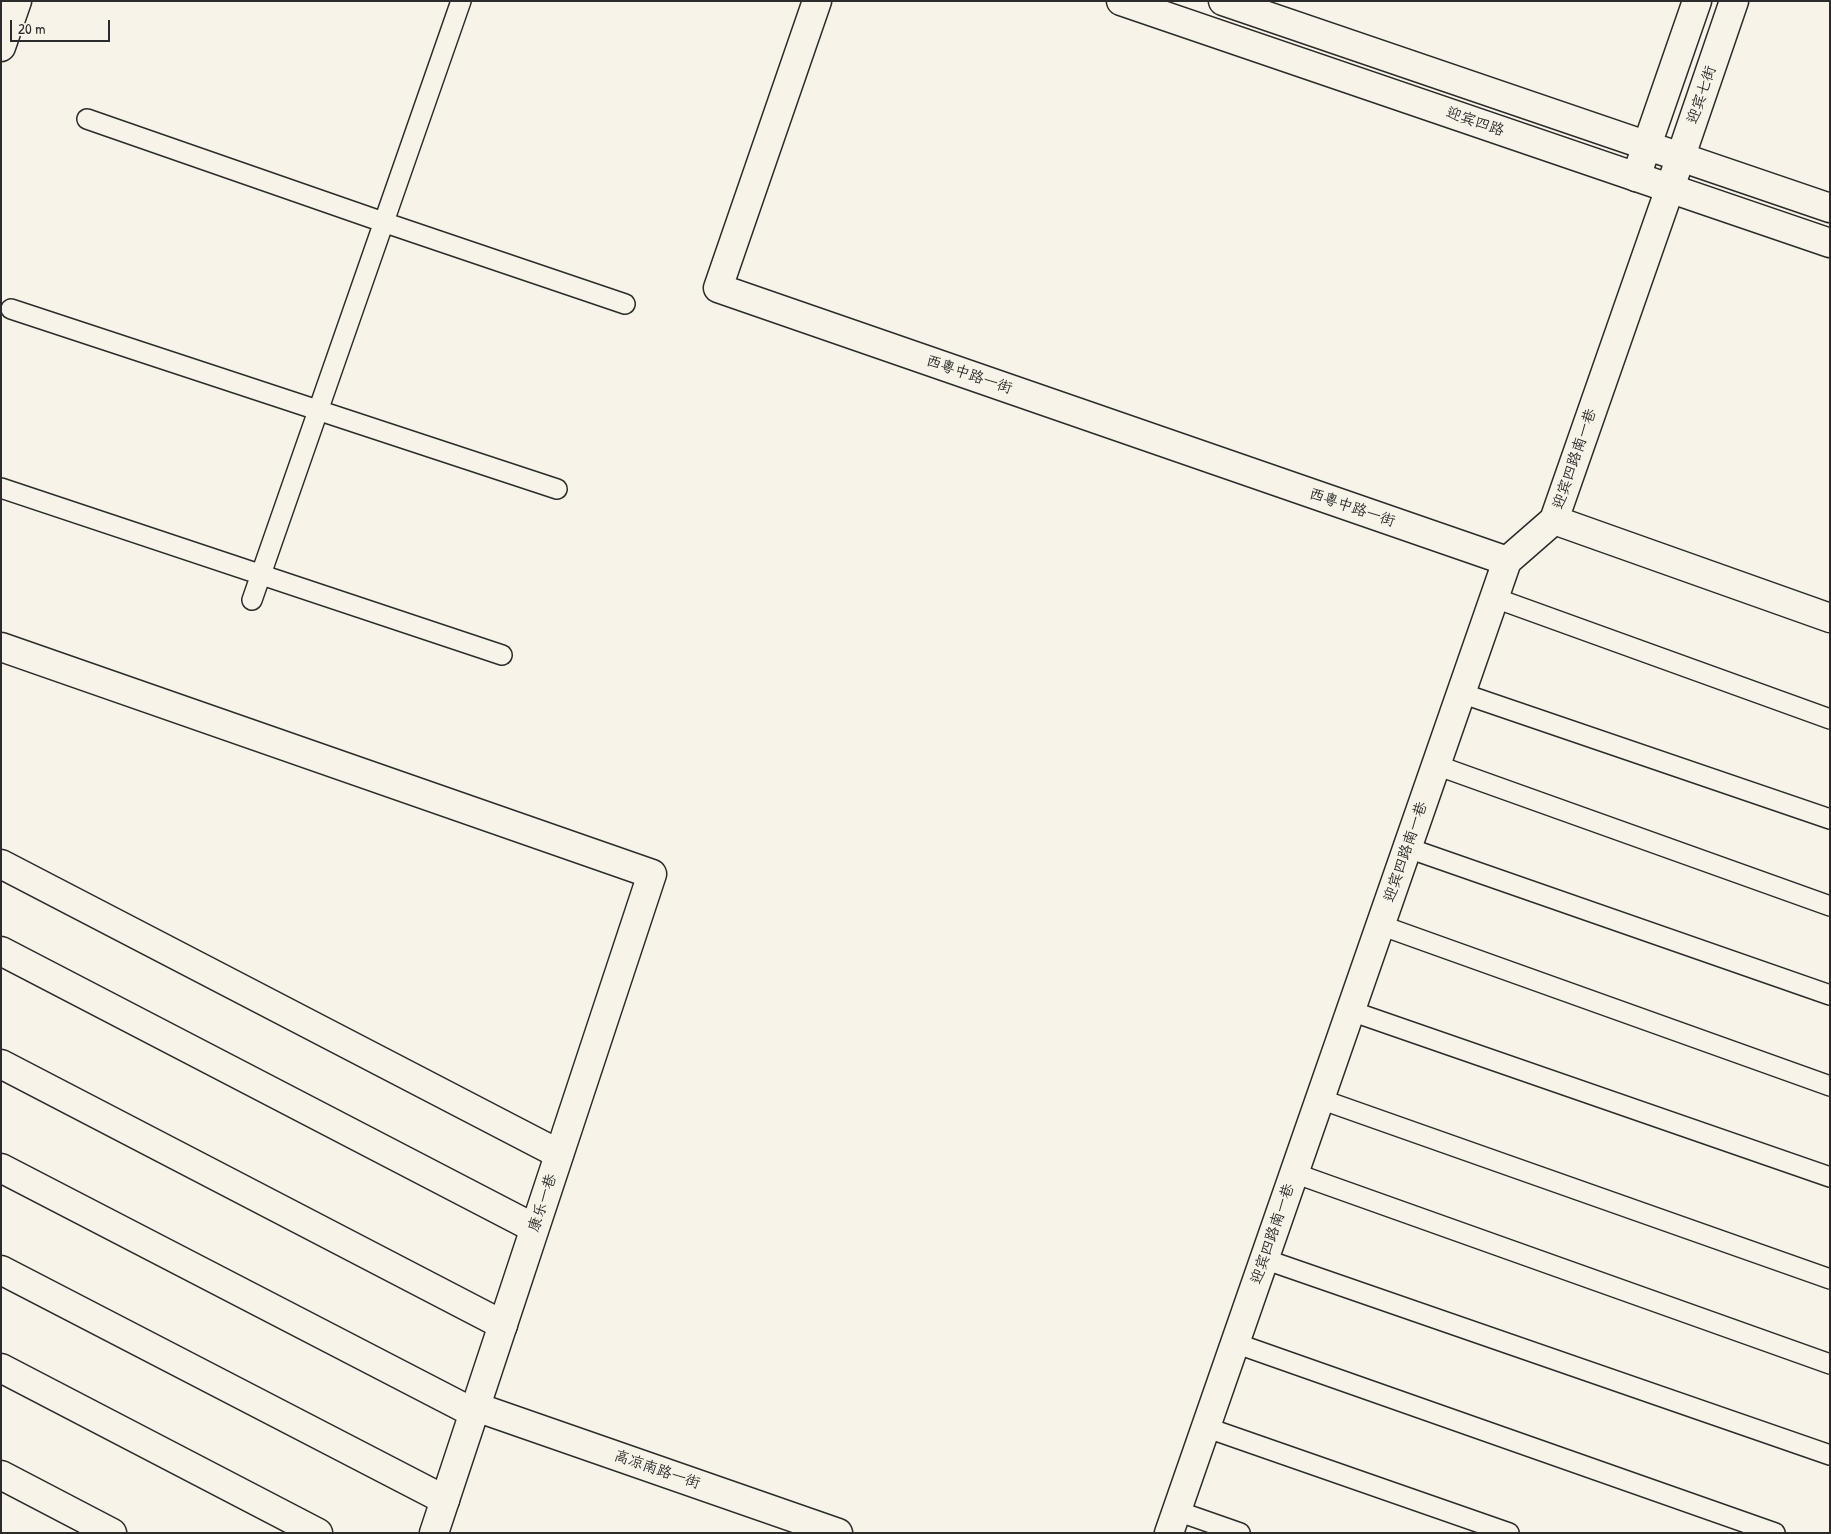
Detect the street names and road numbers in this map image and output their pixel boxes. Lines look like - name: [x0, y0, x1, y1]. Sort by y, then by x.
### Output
- street label: 迎宾七街: [1684, 64, 1720, 126]
- street label: 迎宾四路: [1444, 104, 1506, 140]
- street label: 西粤中路一街: [924, 352, 1014, 398]
- street label: 迎宾四路南一巷: [1549, 406, 1601, 512]
- street label: 西粤中路一街: [1307, 485, 1397, 531]
- street label: 迎宾四路南一巷: [1380, 799, 1432, 905]
- street label: 康乐一巷: [525, 1172, 561, 1234]
- street label: 迎宾四路南一巷: [1247, 1181, 1299, 1287]
- street label: 高凉南路一街: [612, 1447, 702, 1493]

